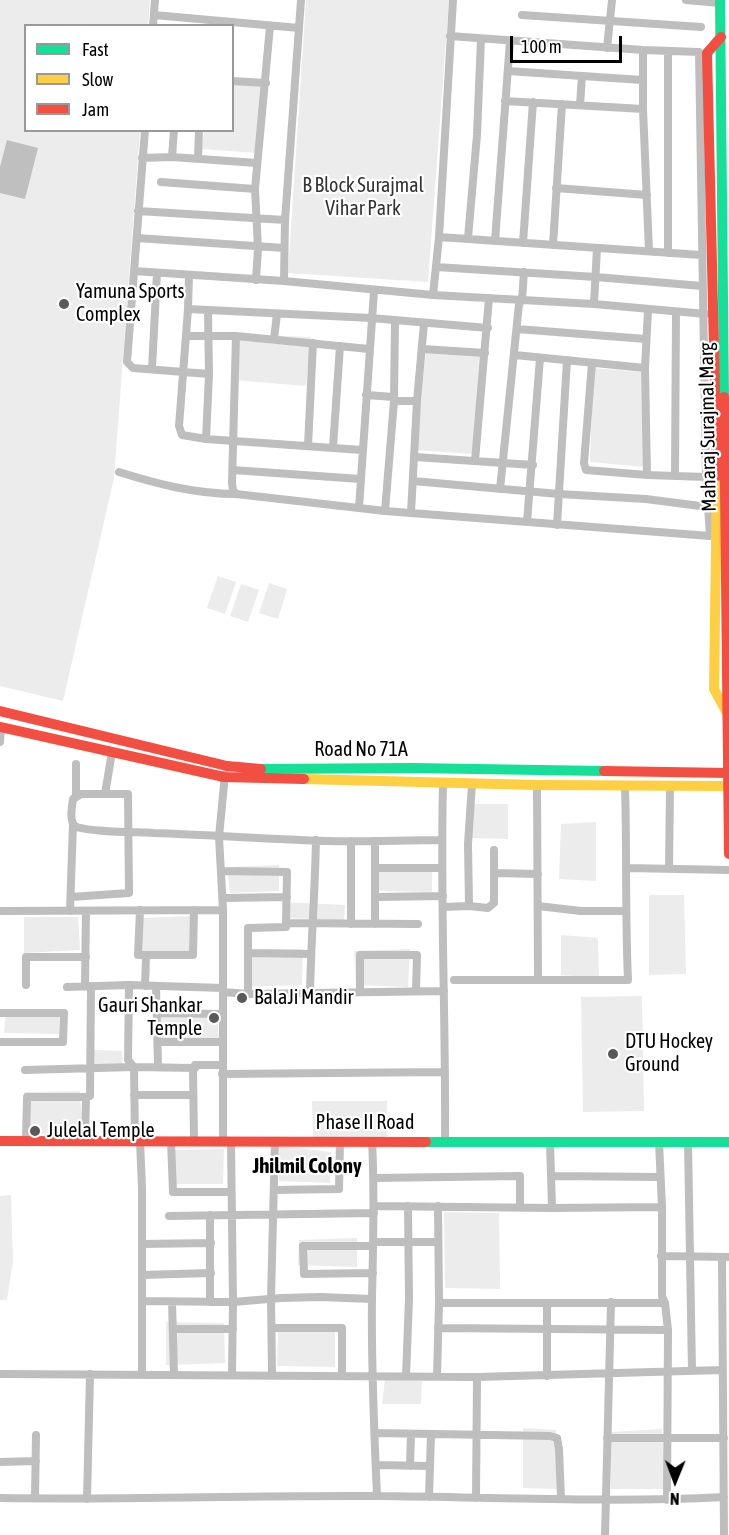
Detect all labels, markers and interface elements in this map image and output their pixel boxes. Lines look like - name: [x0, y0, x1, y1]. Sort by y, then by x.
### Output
- legend: [24, 24, 234, 132]
- scale bar: [513, 24, 626, 62]
- text: 100 m: [521, 36, 562, 57]
- text: Fast: [82, 39, 109, 60]
- text: Slow: [82, 69, 113, 90]
- text: Jam: [82, 99, 109, 120]
- park label: B Block Surajmal Vihar Park: [302, 174, 424, 221]
- place label: Yamuna Sports Complex: [76, 280, 185, 327]
- marker: Yamuna Sports Complex: [57, 297, 71, 311]
- street label: Maharaj Surajmal Marg: [695, 342, 721, 512]
- street label: Road No 71A: [314, 738, 408, 762]
- place label: BalaJi Mandir: [254, 986, 353, 1010]
- marker: BalaJi Mandir: [235, 991, 249, 1005]
- place label: Gauri Shankar Temple: [98, 994, 202, 1041]
- marker: Gauri Shankar Temple: [207, 1011, 221, 1025]
- place label: DTU Hockey Ground: [625, 1030, 713, 1077]
- marker: DTU Hockey Ground: [606, 1047, 620, 1061]
- street label: Phase II Road: [316, 1111, 414, 1135]
- place label: Julelal Temple: [47, 1119, 155, 1143]
- marker: Julelal Temple: [28, 1124, 42, 1138]
- district label: Jhilmil Colony: [252, 1153, 362, 1179]
- north arrow: [645, 1451, 705, 1511]
- text: N: [670, 1490, 680, 1508]

